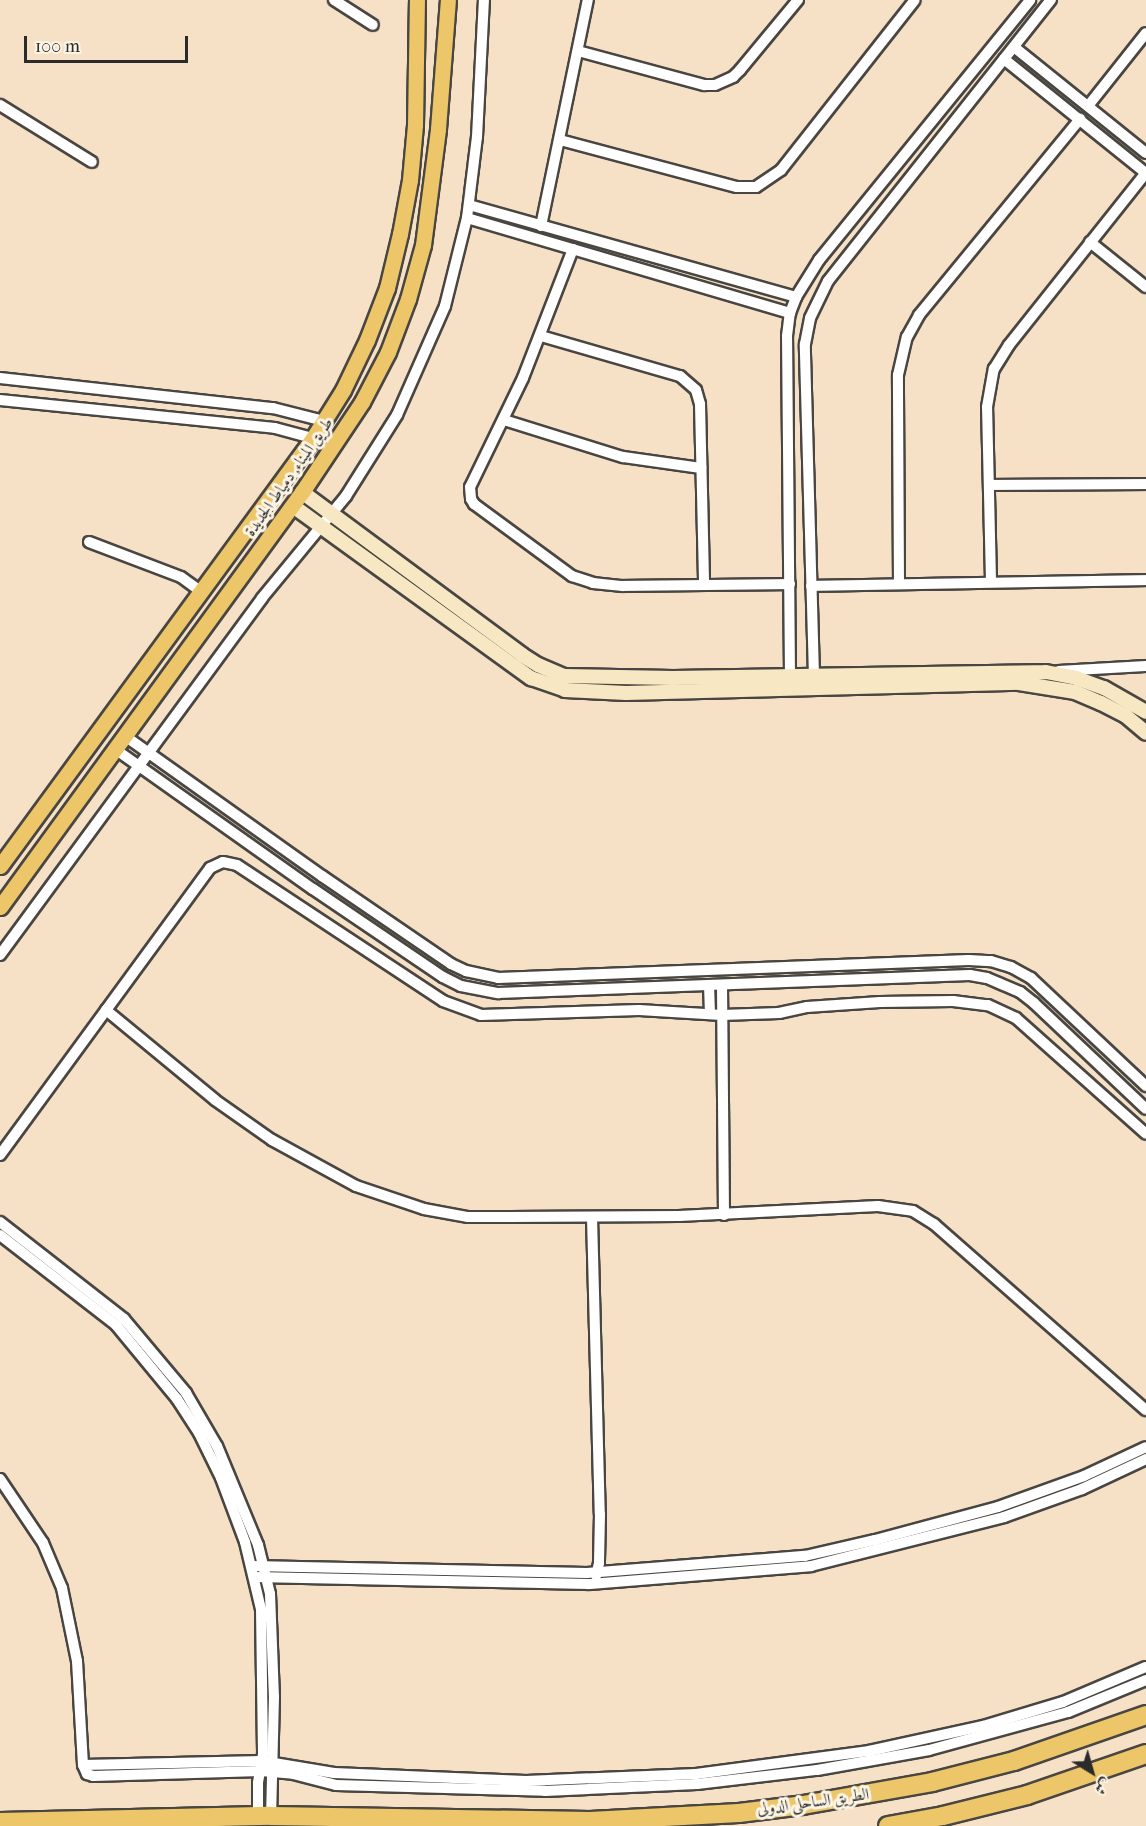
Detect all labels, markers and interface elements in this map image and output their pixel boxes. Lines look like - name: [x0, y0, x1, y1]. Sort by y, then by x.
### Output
- scale bar: [27, 24, 190, 62]
- text: 100 m: [35, 36, 80, 57]
- street label: طريق الميناء, دمياط الجديدة: [241, 414, 337, 540]
- north arrow: [1062, 1742, 1122, 1802]
- text: ش: [1091, 1774, 1115, 1799]
- street label: الطريق الساحلى الدولى: [756, 1785, 870, 1819]

